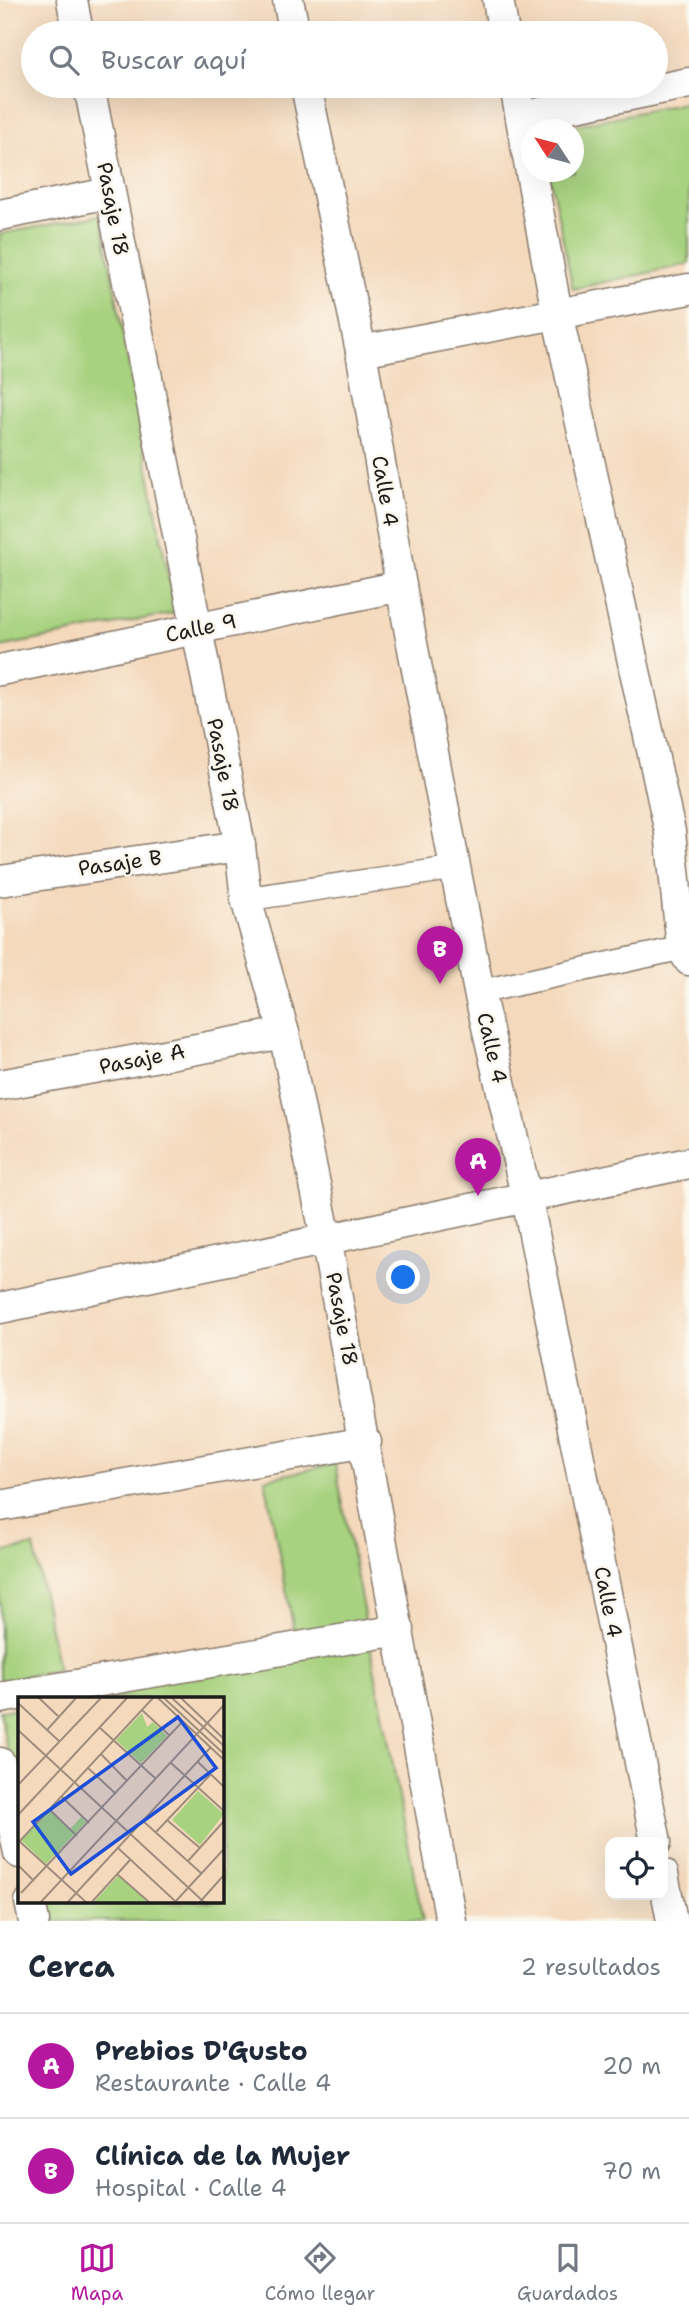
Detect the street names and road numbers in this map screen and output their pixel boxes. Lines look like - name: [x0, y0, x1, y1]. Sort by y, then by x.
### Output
- street label: Pasaje 18: [90, 160, 136, 258]
- street label: Calle 4: [365, 453, 405, 529]
- street label: Calle 9: [163, 607, 239, 649]
- street label: Pasaje 18: [200, 716, 246, 814]
- street label: Pasaje B: [76, 843, 164, 883]
- street label: Calle 4: [470, 1010, 514, 1086]
- street label: Pasaje A: [97, 1037, 187, 1081]
- street label: Pasaje 18: [319, 1270, 365, 1368]
- street label: Calle 4: [587, 1564, 629, 1640]

